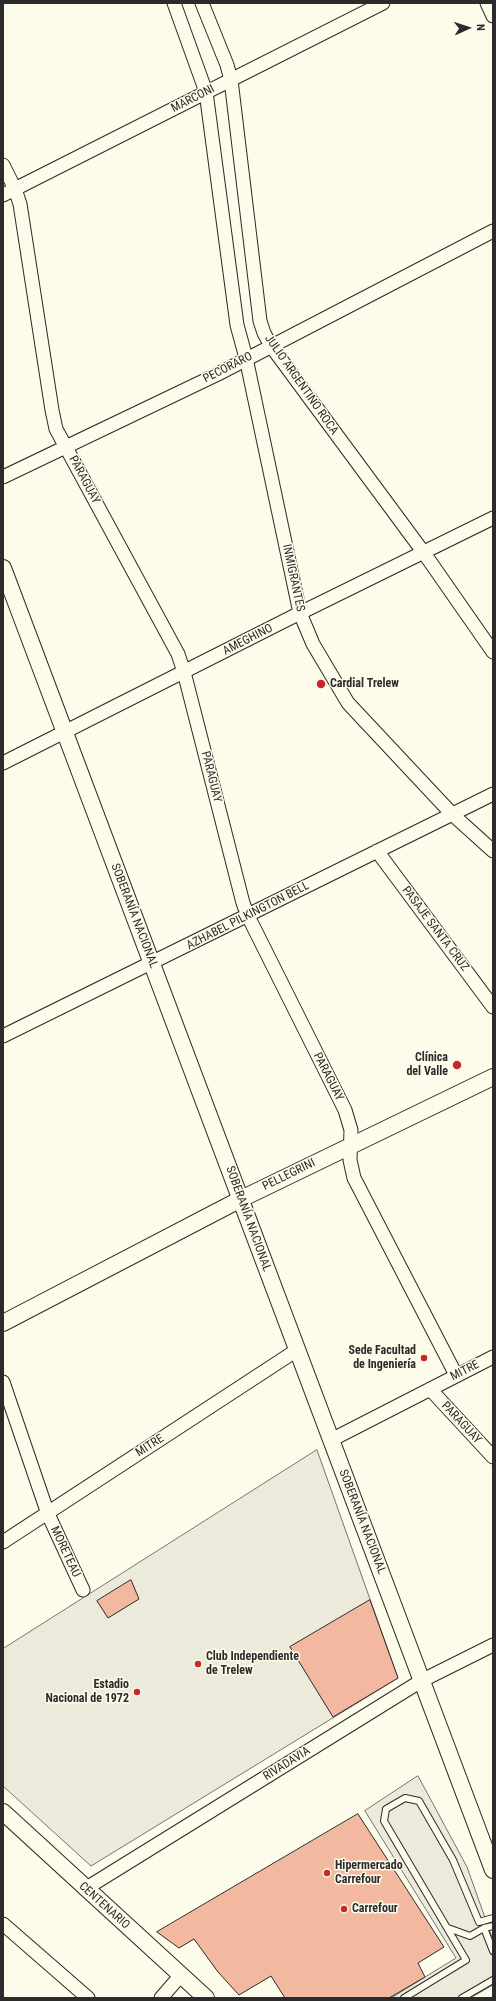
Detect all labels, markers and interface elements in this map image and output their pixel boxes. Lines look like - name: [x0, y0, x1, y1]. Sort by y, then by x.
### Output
- north arrow: [448, 8, 488, 48]
- text: N: [474, 24, 487, 31]
- street label: MARCONI: [169, 82, 217, 116]
- street label: JULIO ARGENTINO ROCA: [261, 332, 341, 438]
- street label: PECORARO: [201, 349, 255, 387]
- street label: PARAGUAY: [65, 454, 103, 506]
- street label: INMIGRANTES: [279, 543, 307, 613]
- street label: AMEGHINO: [221, 621, 275, 659]
- place label: Cardial Trelew: [330, 677, 399, 691]
- marker: Cardial Trelew: [315, 678, 327, 690]
- street label: PARAGUAY: [198, 750, 224, 804]
- street label: SOBERANÍA NACIONAL: [107, 862, 161, 970]
- street label: AZHABEL PILKINGTON BELL: [184, 879, 312, 953]
- street label: PASAJE SANTA CRUZ: [398, 884, 472, 974]
- street label: PARAGUAY: [310, 1050, 346, 1104]
- place label: Clínica del Valle: [406, 1051, 448, 1079]
- marker: Clínica del Valle: [451, 1059, 463, 1071]
- street label: PELLEGRINI: [260, 1156, 318, 1194]
- street label: SOBERANÍA NACIONAL: [222, 1164, 274, 1274]
- place label: Sede Facultad de Ingeniería: [348, 1344, 416, 1372]
- marker: Sede Facultad de Ingeniería: [419, 1353, 429, 1363]
- street label: MITRE: [448, 1358, 482, 1384]
- street label: PARAGUAY: [438, 1399, 484, 1447]
- street label: MITRE: [133, 1432, 167, 1460]
- street label: SOBERANÍA NACIONAL: [335, 1468, 389, 1576]
- street label: MORETEAU: [47, 1524, 83, 1580]
- place label: Club Independiente de Trelew: [206, 1650, 299, 1678]
- marker: Club Independiente de Trelew: [193, 1659, 203, 1669]
- place label: Estadio Nacional de 1972: [45, 1678, 129, 1706]
- marker: Estadio Nacional de 1972: [132, 1687, 142, 1697]
- street label: RIVADAVIA: [261, 1744, 313, 1784]
- place label: Hipermercado Carrefour: [335, 1859, 403, 1887]
- marker: Hipermercado Carrefour: [322, 1868, 332, 1878]
- street label: CENTENARIO: [76, 1879, 132, 1933]
- place label: Carrefour: [352, 1902, 398, 1916]
- marker: Carrefour: [339, 1904, 349, 1914]

